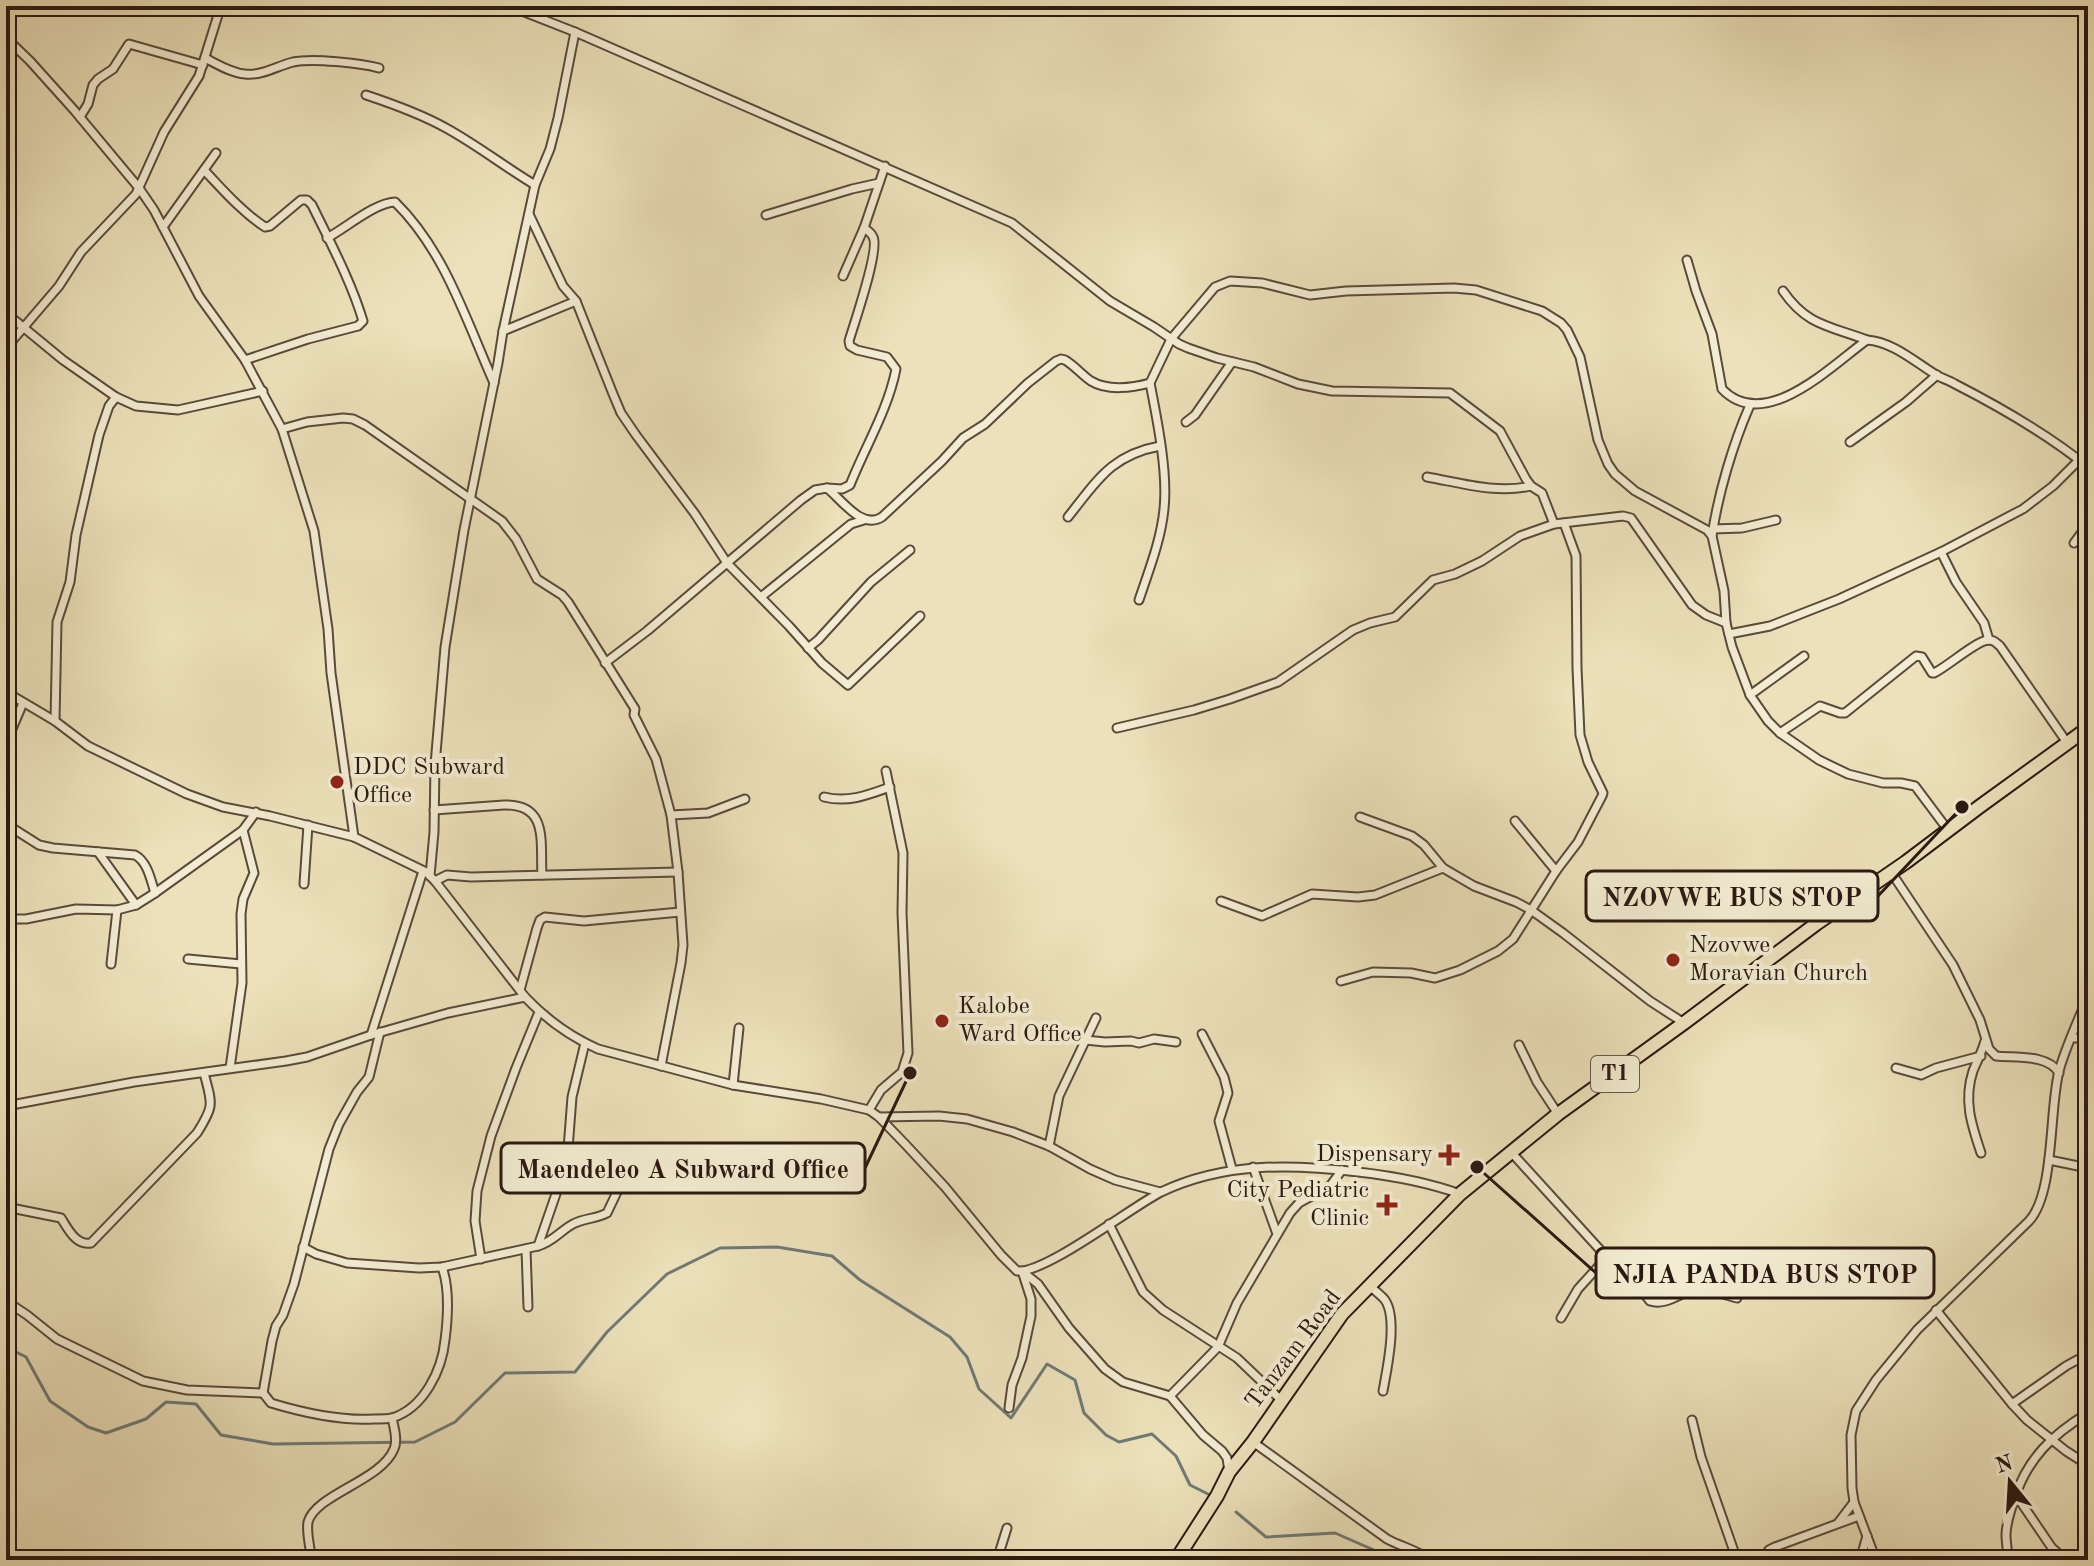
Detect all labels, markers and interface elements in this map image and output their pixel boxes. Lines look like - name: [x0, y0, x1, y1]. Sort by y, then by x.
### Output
- place label: DDC Subward Office: [353, 756, 505, 808]
- marker: DDC Subward Office: [328, 773, 346, 791]
- callout: NZOVWE BUS STOP: [1586, 871, 1878, 921]
- text: NZOVWE BUS STOP: [1602, 886, 1862, 912]
- place label: Nzovwe Moravian Church: [1689, 934, 1868, 986]
- marker: Nzovwe Moravian Church: [1664, 951, 1682, 969]
- place label: Kalobe Ward Office: [958, 995, 1082, 1047]
- marker: Kalobe Ward Office: [933, 1012, 951, 1030]
- road number: T1: [1591, 1056, 1639, 1092]
- callout: Maendeleo A Subward Office: [501, 1143, 865, 1193]
- place label: Dispensary: [1316, 1143, 1433, 1167]
- marker: Dispensary: [1440, 1146, 1458, 1164]
- text: Maendeleo A Subward Office: [517, 1158, 849, 1184]
- place label: City Pediatric Clinic: [1226, 1179, 1369, 1231]
- marker: City Pediatric Clinic: [1376, 1194, 1398, 1216]
- callout: NJIA PANDA BUS STOP: [1596, 1248, 1934, 1298]
- text: NJIA PANDA BUS STOP: [1612, 1263, 1918, 1289]
- street label: Tanzam Road: [1242, 1286, 1346, 1414]
- north arrow: [1970, 1442, 2050, 1522]
- text: N: [1993, 1452, 2016, 1478]

